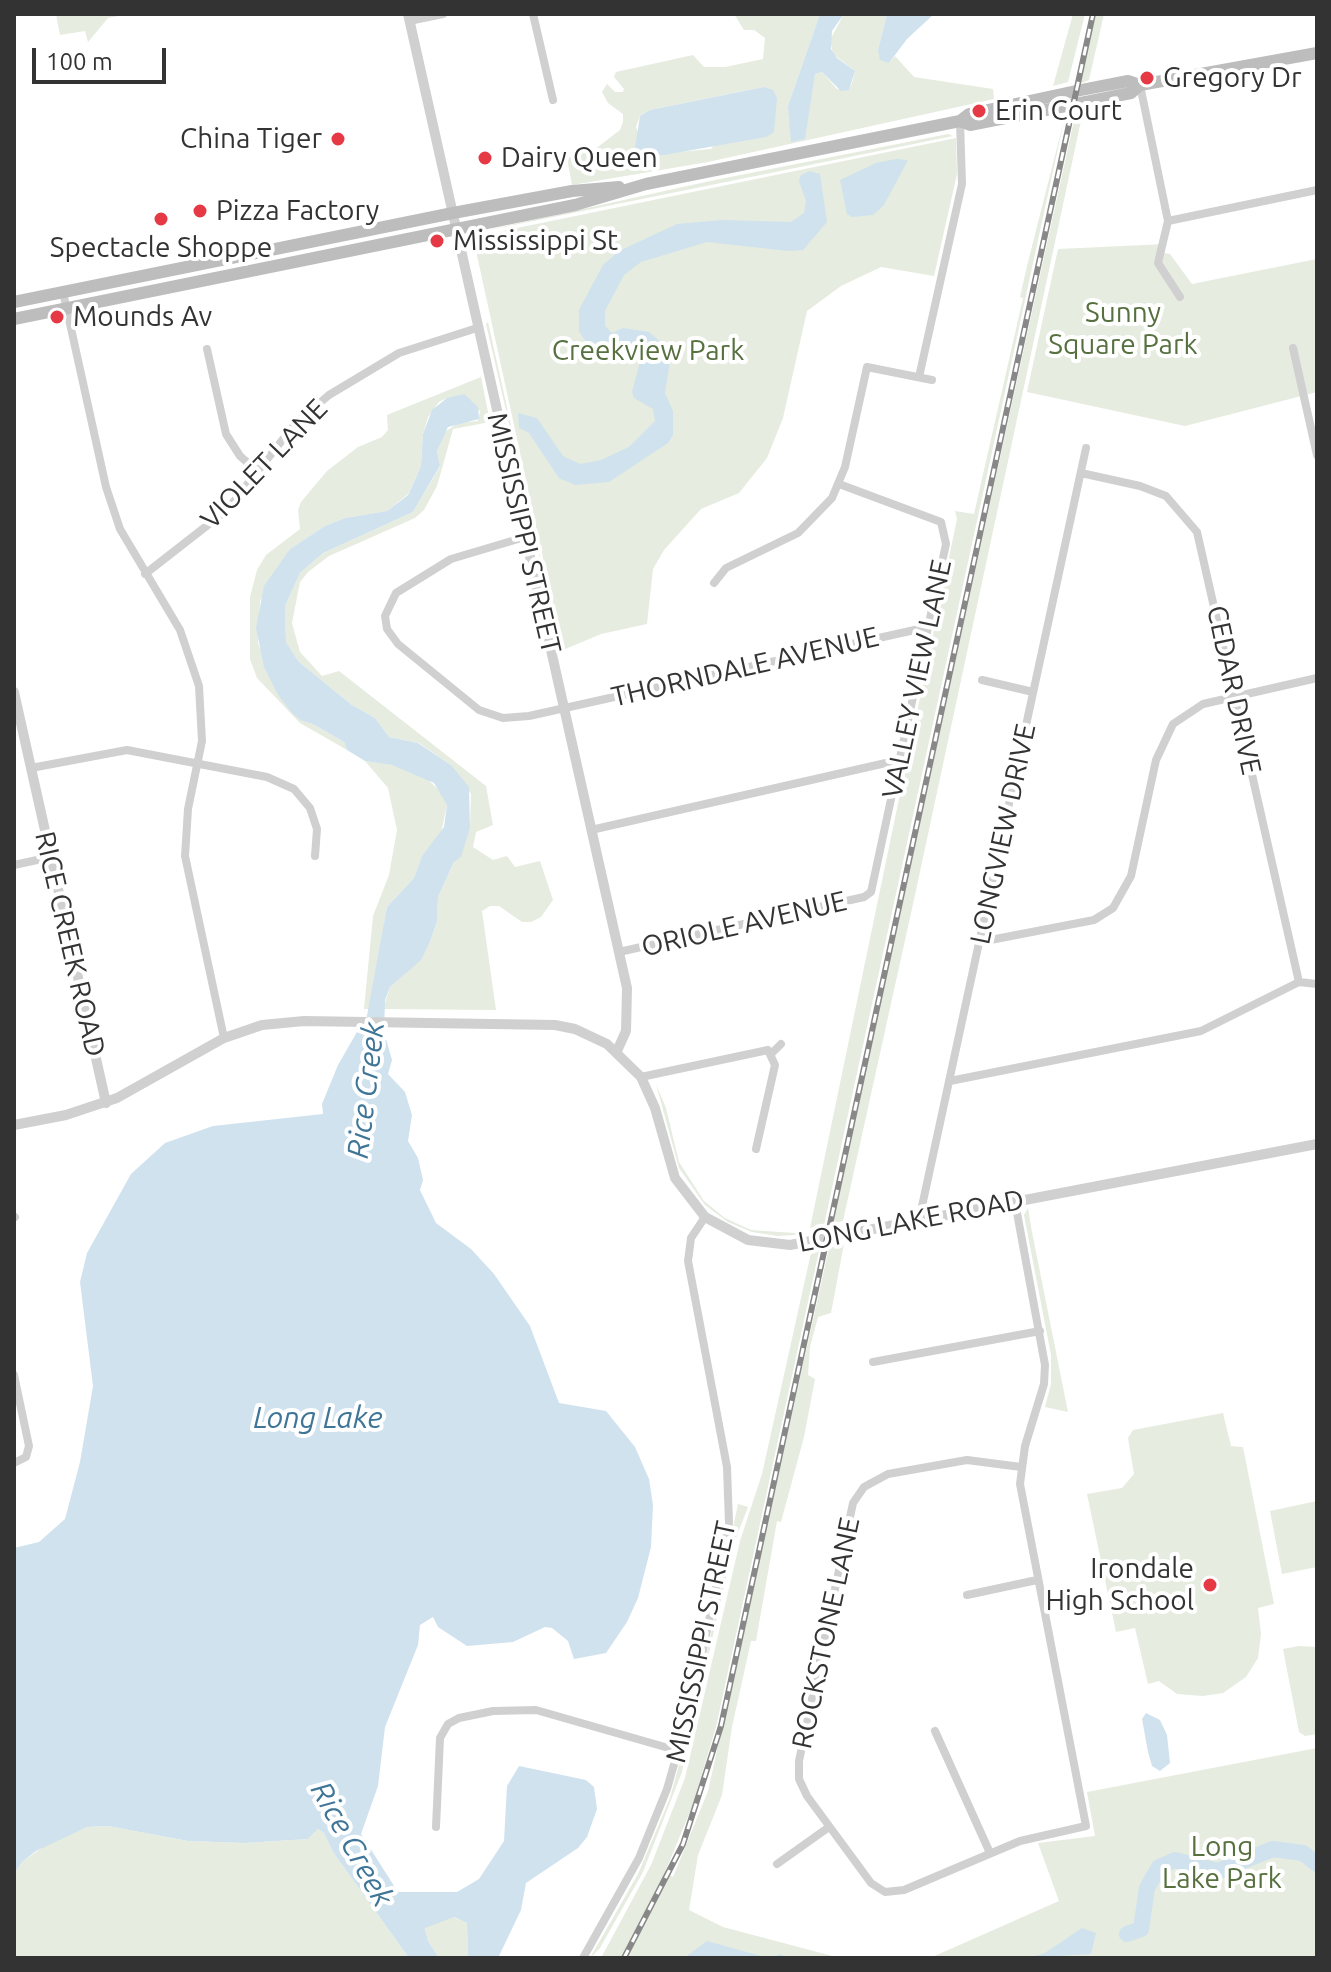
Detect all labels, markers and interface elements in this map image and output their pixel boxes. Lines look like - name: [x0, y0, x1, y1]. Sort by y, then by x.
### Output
- scale bar: [36, 32, 170, 82]
- text: 100 m: [46, 48, 113, 75]
- place label: Gregory Dr: [1163, 61, 1302, 95]
- marker: Gregory Dr: [1138, 69, 1156, 87]
- place label: Erin Court: [995, 94, 1122, 128]
- marker: Erin Court: [970, 102, 988, 120]
- place label: China Tiger: [180, 122, 322, 156]
- marker: China Tiger: [329, 130, 347, 148]
- place label: Dairy Queen: [501, 141, 658, 175]
- marker: Dairy Queen: [476, 149, 494, 167]
- place label: Pizza Factory: [216, 194, 379, 228]
- marker: Pizza Factory: [191, 202, 209, 220]
- marker: Spectacle Shoppe: [152, 210, 170, 228]
- place label: Mississippi St: [453, 224, 618, 258]
- place label: Spectacle Shoppe: [50, 231, 272, 265]
- marker: Mississippi St: [428, 232, 446, 250]
- park label: Sunny Square Park: [1048, 296, 1198, 362]
- place label: Mounds Av: [73, 300, 212, 334]
- marker: Mounds Av: [48, 308, 66, 326]
- park label: Creekview Park: [552, 334, 744, 368]
- street label: VIOLET LANE: [194, 392, 334, 536]
- street label: MISSISSIPPI STREET: [480, 409, 568, 657]
- street label: VALLEY VIEW LANE: [875, 557, 959, 801]
- street label: CEDAR DRIVE: [1200, 602, 1268, 778]
- street label: THORNDALE AVENUE: [608, 620, 882, 714]
- street label: LONGVIEW DRIVE: [963, 721, 1043, 947]
- street label: RICE CREEK ROAD: [28, 828, 112, 1060]
- street label: ORIOLE AVENUE: [638, 884, 850, 964]
- water label: Rice Creek: [340, 1020, 392, 1160]
- street label: LONG LAKE ROAD: [795, 1183, 1027, 1259]
- water label: Long Lake: [253, 1400, 383, 1436]
- street label: ROCKSTONE LANE: [785, 1514, 867, 1752]
- street label: MISSISSIPPI STREET: [659, 1518, 743, 1766]
- place label: Irondale High School: [1045, 1552, 1194, 1618]
- marker: Irondale High School: [1201, 1576, 1219, 1594]
- water label: Rice Creek: [303, 1775, 401, 1913]
- park label: Long Lake Park: [1162, 1830, 1282, 1896]

